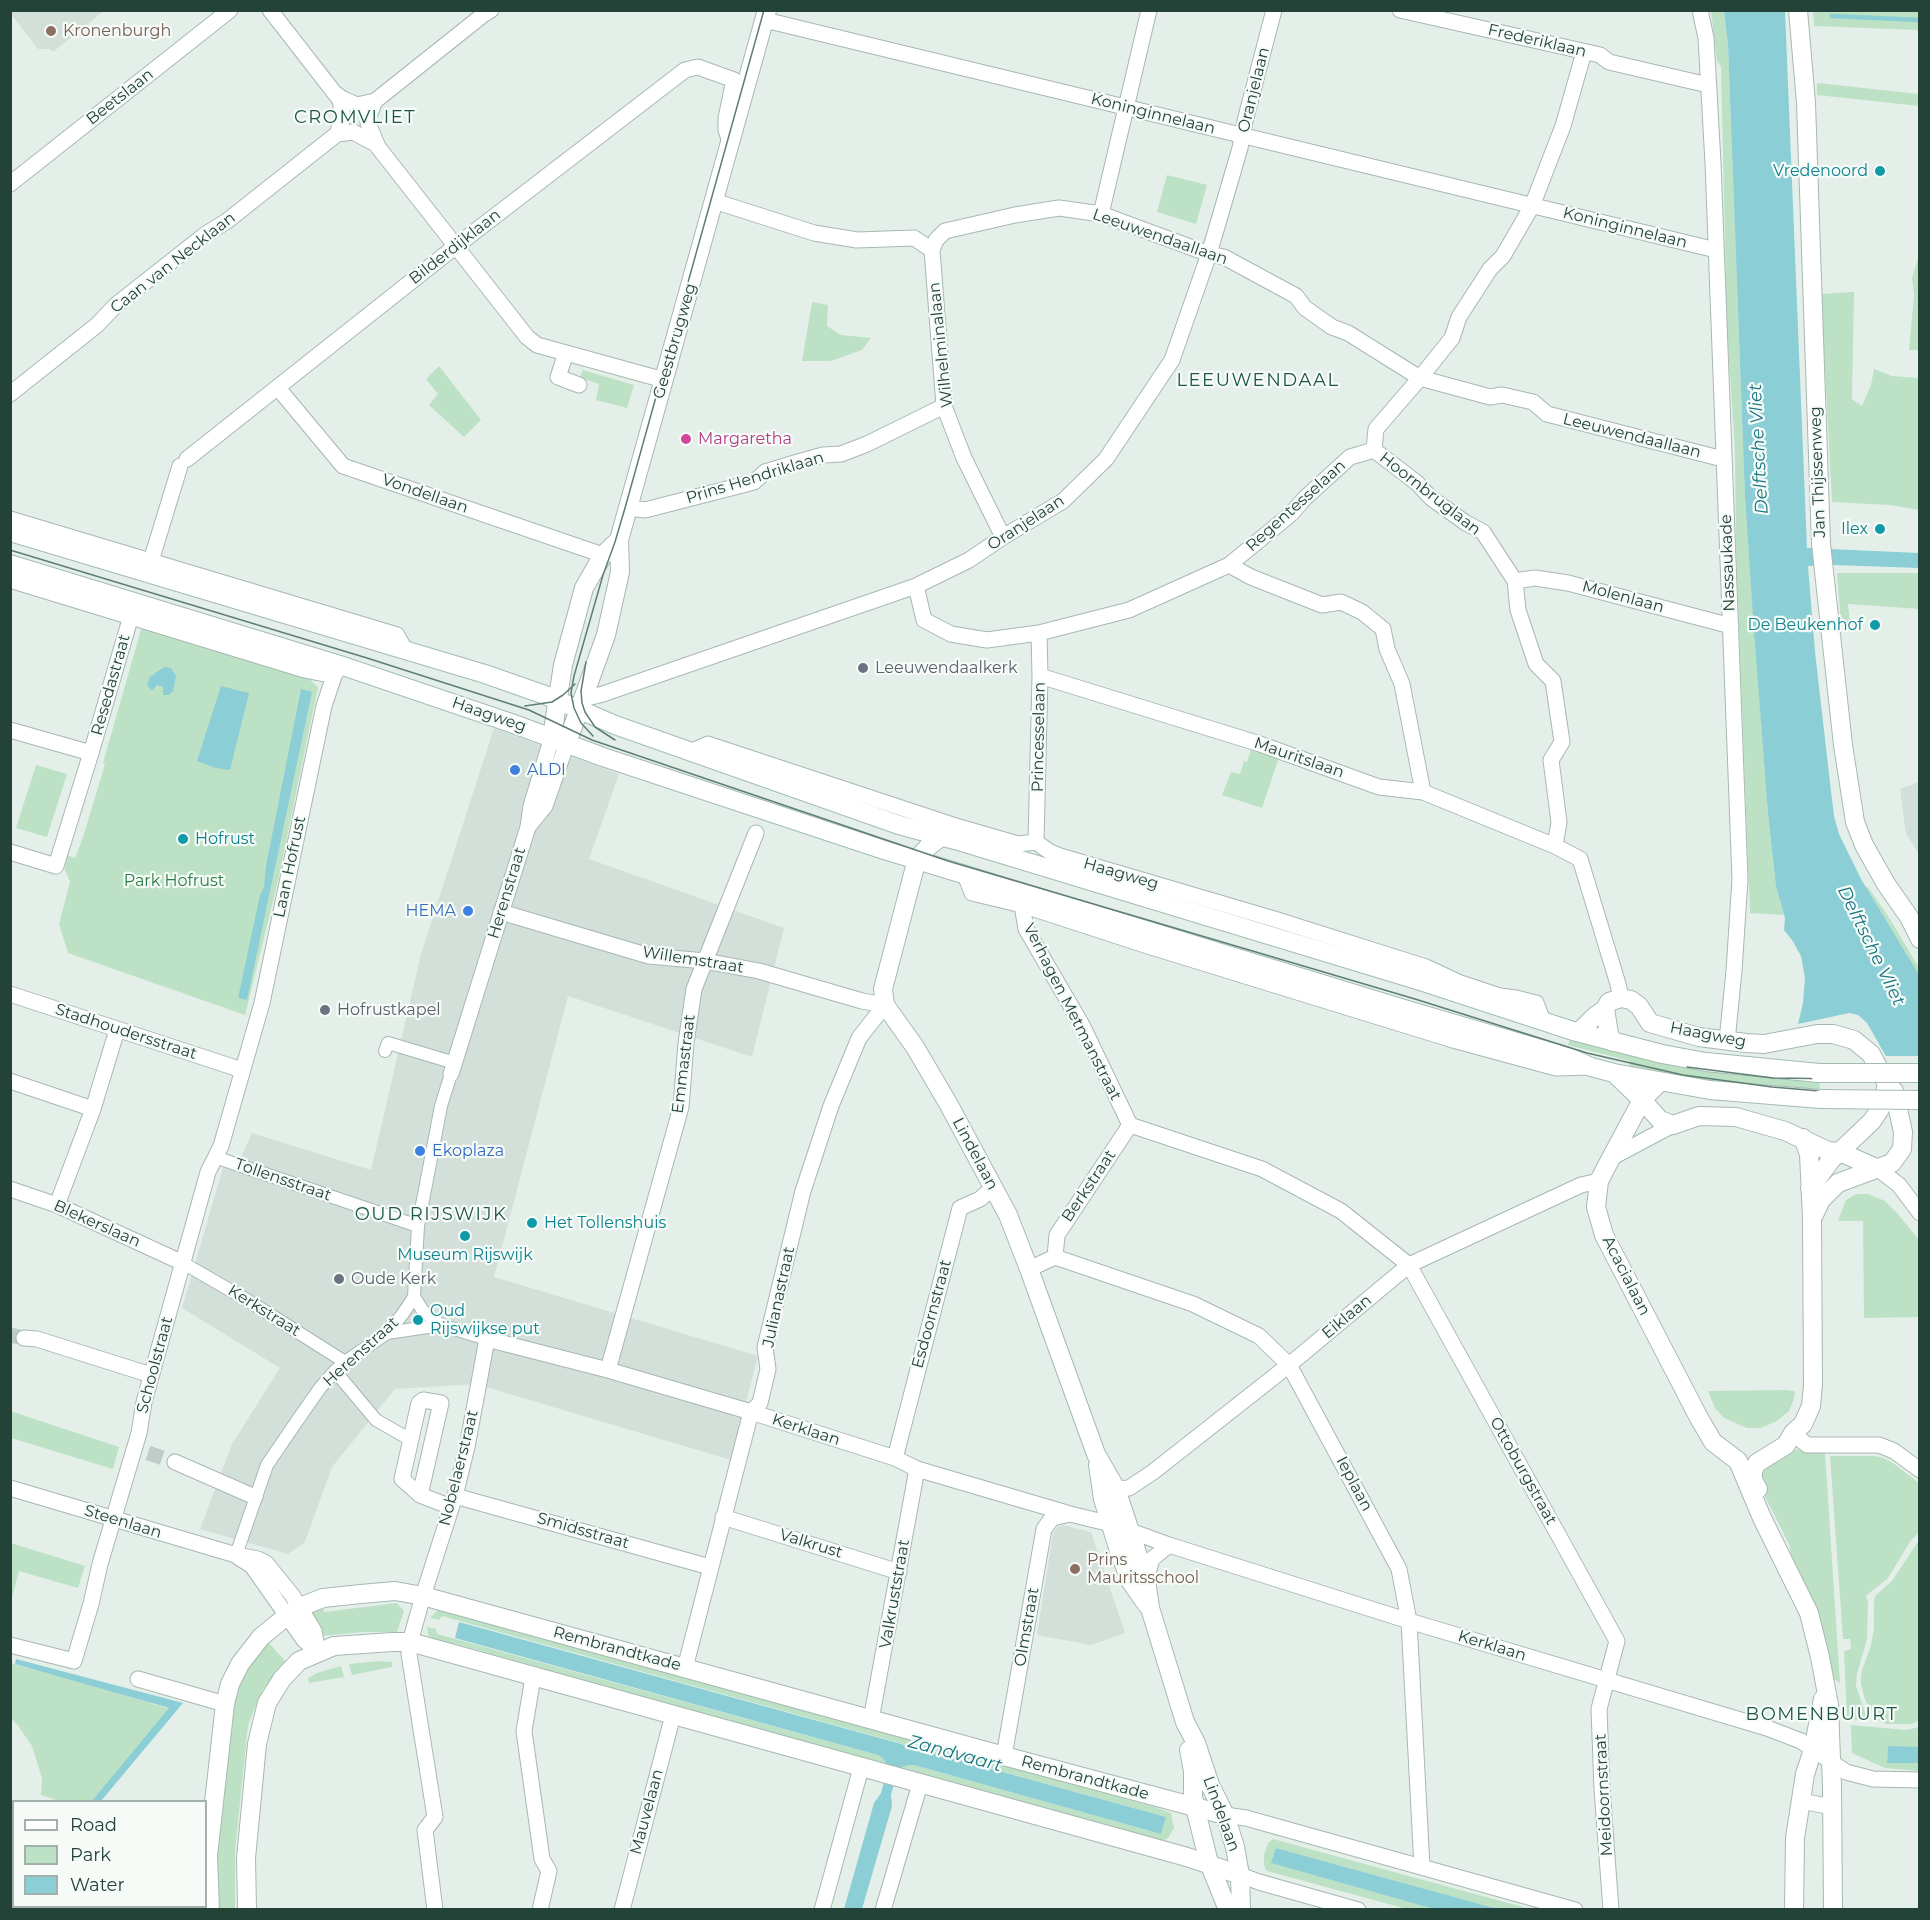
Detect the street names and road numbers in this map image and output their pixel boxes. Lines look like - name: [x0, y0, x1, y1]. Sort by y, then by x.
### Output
- street label: Frederiklaan: [1486, 20, 1588, 62]
- street label: Oranjelaan: [1234, 45, 1274, 135]
- street label: Beetslaan: [83, 65, 157, 129]
- street label: Koninginnelaan: [1089, 89, 1217, 139]
- street label: Koninginnelaan: [1561, 203, 1689, 253]
- street label: Bilderdijklaan: [406, 205, 504, 289]
- street label: Leeuwendaallaan: [1090, 205, 1230, 269]
- street label: Caan van Necklaan: [107, 208, 239, 318]
- street label: Geestbrugweg: [649, 281, 701, 401]
- street label: Wilhelminalaan: [925, 281, 957, 409]
- street label: Jan Thijssenweg: [1806, 406, 1830, 538]
- street label: Leeuwendaallaan: [1561, 410, 1703, 462]
- street label: Prins Hendriklaan: [684, 448, 826, 508]
- street label: Hoornbruglaan: [1376, 449, 1484, 539]
- street label: Regentesselaan: [1242, 456, 1350, 556]
- street label: Vondellaan: [379, 470, 471, 518]
- street label: Oranjelaan: [984, 491, 1068, 555]
- street label: Nassaukade: [1717, 514, 1739, 612]
- street label: Molenlaan: [1580, 577, 1666, 617]
- street label: Resedastraat: [87, 632, 135, 738]
- street label: Princesselaan: [1028, 682, 1050, 792]
- street label: Haagweg: [449, 693, 529, 737]
- street label: Mauritslaan: [1251, 734, 1347, 782]
- street label: Laan Hofrust: [270, 815, 310, 919]
- street label: Herenstraat: [484, 845, 530, 941]
- street label: Haagweg: [1081, 854, 1161, 894]
- street label: Verhagen Metmanstraat: [1019, 920, 1125, 1104]
- street label: Willemstraat: [641, 943, 745, 977]
- street label: Stadhoudersstraat: [53, 1000, 199, 1064]
- street label: Emmastraat: [668, 1013, 700, 1115]
- street label: Haagweg: [1668, 1018, 1748, 1052]
- street label: Lindelaan: [948, 1115, 1002, 1193]
- street label: Berkstraat: [1058, 1146, 1120, 1226]
- street label: Tollensstraat: [232, 1155, 334, 1205]
- street label: Blekerslaan: [51, 1196, 143, 1252]
- street label: Acacialaan: [1598, 1233, 1654, 1319]
- street label: Julianastraat: [759, 1245, 799, 1349]
- street label: Esdoornstraat: [908, 1257, 956, 1371]
- street label: Kerkstraat: [224, 1281, 304, 1341]
- street label: Eiklaan: [1318, 1291, 1376, 1343]
- street label: Herenstraat: [319, 1313, 403, 1391]
- street label: Schoolstraat: [133, 1315, 177, 1415]
- street label: Nobelaerstraat: [435, 1408, 483, 1528]
- street label: Kerklaan: [769, 1410, 843, 1450]
- street label: Ottoburgstraat: [1485, 1414, 1561, 1528]
- street label: Ieplaan: [1332, 1453, 1376, 1515]
- street label: Steenlaan: [82, 1501, 164, 1543]
- street label: Smidsstraat: [535, 1509, 631, 1553]
- street label: Valkrust: [777, 1525, 845, 1563]
- street label: Valkruststraat: [876, 1538, 914, 1650]
- street label: Olmstraat: [1011, 1586, 1043, 1668]
- street label: Rembrandtkade: [551, 1623, 683, 1675]
- street label: Kerklaan: [1455, 1627, 1529, 1665]
- street label: Meidoornstraat: [1591, 1733, 1617, 1857]
- street label: Rembrandtkade: [1019, 1752, 1151, 1804]
- street label: Mauvelaan: [626, 1767, 668, 1857]
- street label: Lindelaan: [1198, 1774, 1244, 1854]

